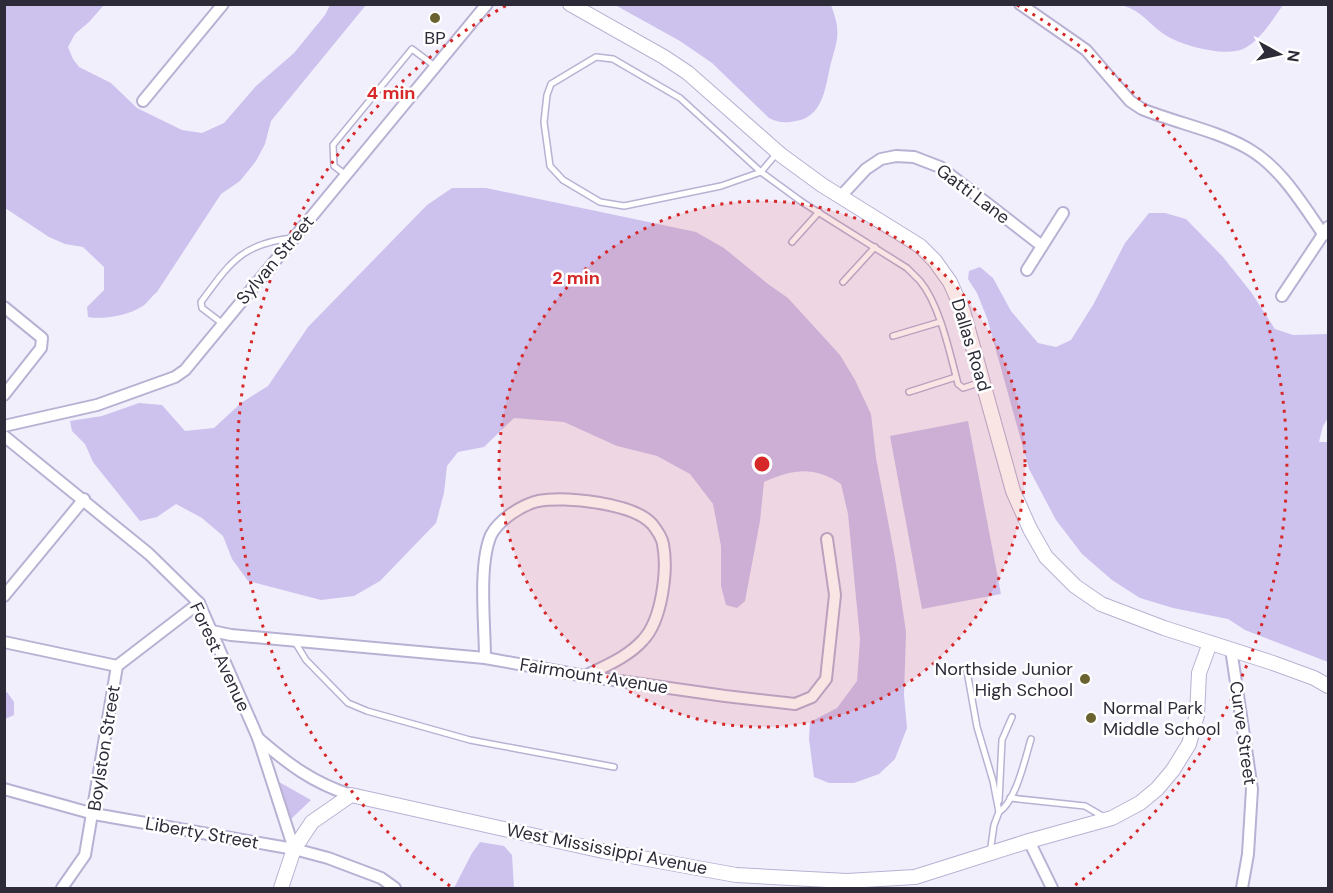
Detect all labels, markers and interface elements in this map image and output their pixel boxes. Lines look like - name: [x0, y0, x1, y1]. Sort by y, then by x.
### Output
- marker: BP: [428, 11, 442, 25]
- north arrow: [1249, 24, 1309, 84]
- place label: BP: [424, 26, 446, 50]
- text: N: [1282, 49, 1305, 63]
- text: 4 min: [367, 81, 415, 105]
- street label: Gatti Lane: [931, 158, 1015, 230]
- street label: Sylvan Street: [231, 210, 319, 310]
- text: 2 min: [552, 266, 600, 290]
- street label: Dallas Road: [946, 296, 996, 394]
- centre of rings: [752, 454, 772, 474]
- street label: Forest Avenue: [184, 598, 256, 716]
- street label: Fairmount Avenue: [518, 652, 670, 700]
- place label: Northside Junior High School: [935, 657, 1073, 702]
- marker: Northside Junior High School: [1078, 672, 1092, 686]
- street label: Curve Street: [1224, 679, 1262, 787]
- street label: Boylston Street: [82, 683, 126, 813]
- place label: Normal Park Middle School: [1103, 696, 1221, 741]
- marker: Normal Park Middle School: [1084, 711, 1098, 725]
- street label: Liberty Street: [143, 811, 261, 855]
- street label: West Mississippi Avenue: [504, 818, 710, 880]

